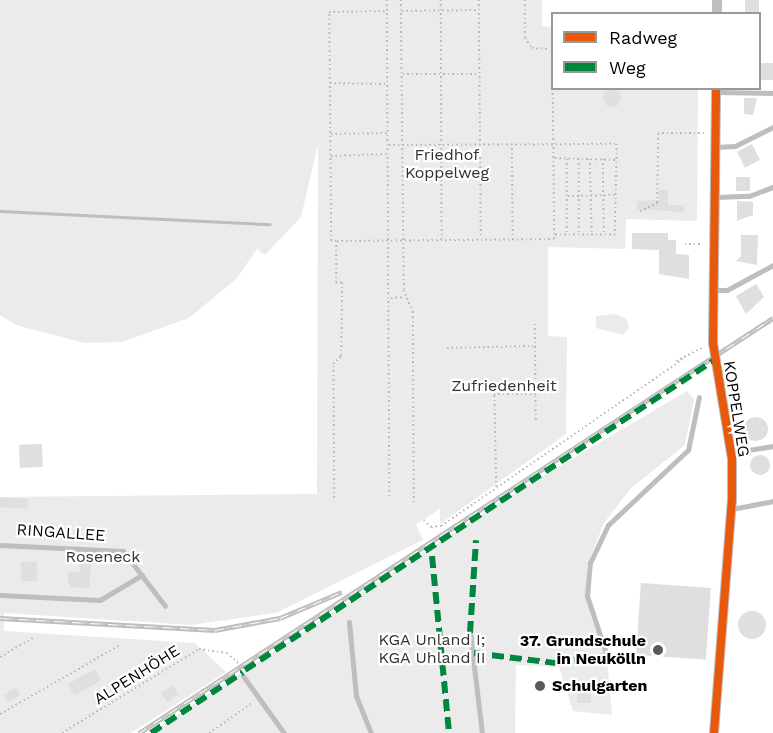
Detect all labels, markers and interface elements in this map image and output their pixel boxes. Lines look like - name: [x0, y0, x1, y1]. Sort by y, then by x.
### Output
- legend: [551, 12, 761, 90]
- text: Radweg: [609, 27, 677, 48]
- text: Weg: [609, 57, 646, 78]
- park label: Friedhof Koppelweg: [405, 145, 489, 183]
- street label: KOPPELWEG: [719, 360, 753, 458]
- park label: Zufriedenheit: [451, 376, 557, 396]
- street label: RINGALLEE: [16, 520, 106, 546]
- park label: Roseneck: [66, 547, 140, 567]
- park label: KGA Unland I; KGA Uhland II: [378, 630, 486, 668]
- place label: 37. Grundschule in Neukölln: [520, 631, 646, 669]
- street label: ALPENHÖHE: [91, 641, 183, 709]
- marker: 37. Grundschule in Neukölln: [651, 643, 665, 657]
- place label: Schulgarten: [552, 676, 648, 696]
- marker: Schulgarten: [533, 679, 547, 693]

